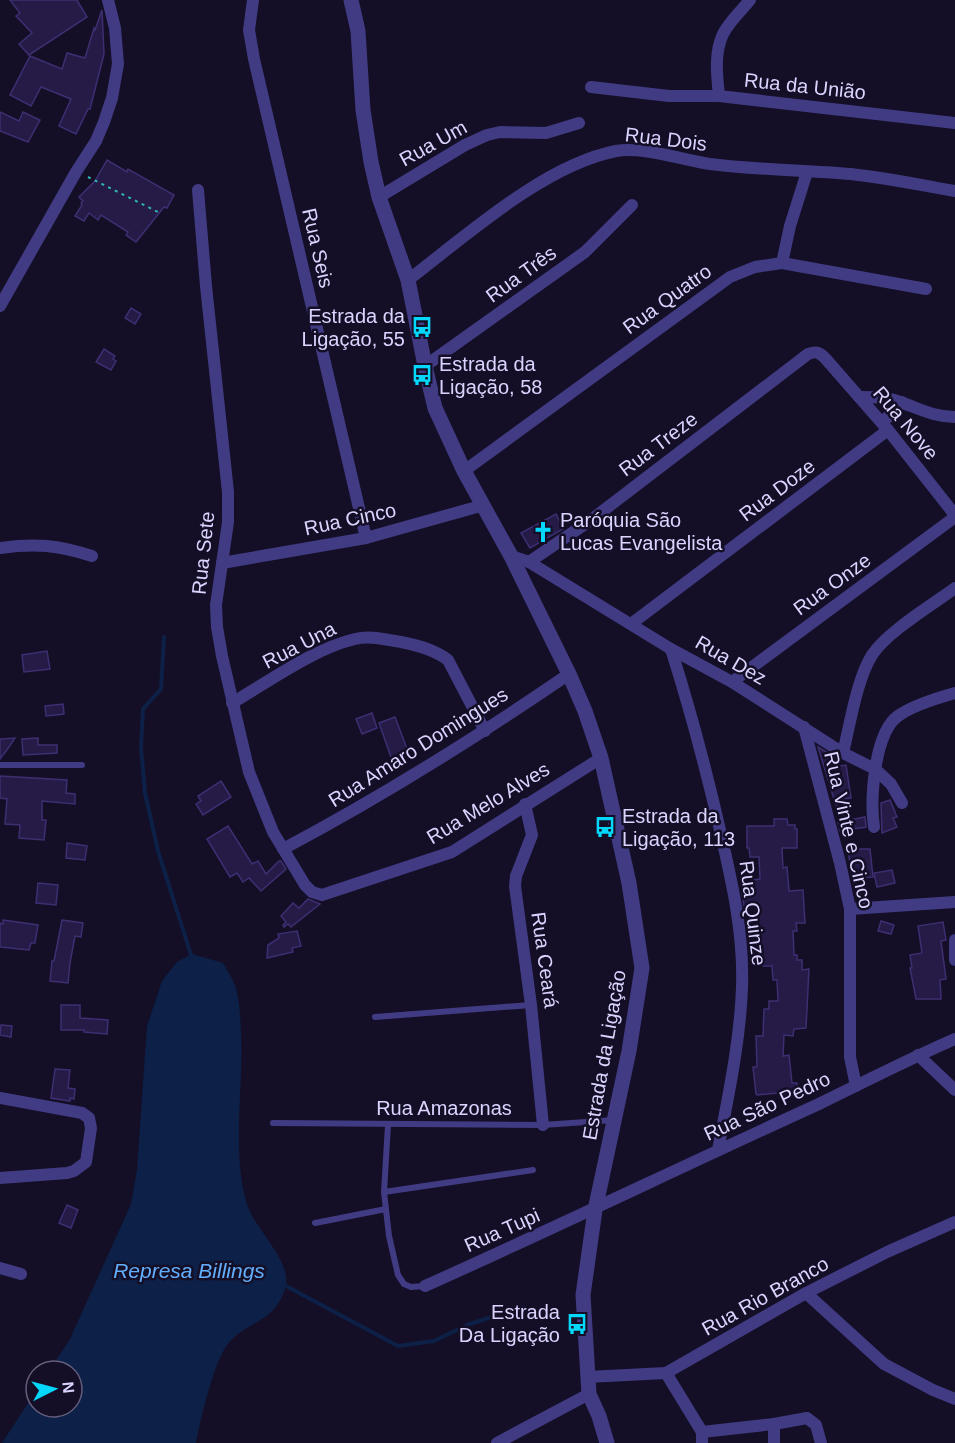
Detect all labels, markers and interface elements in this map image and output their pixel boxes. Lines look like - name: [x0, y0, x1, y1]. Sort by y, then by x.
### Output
- street label: Rua da União: [743, 69, 867, 103]
- street label: Rua Um: [396, 116, 470, 170]
- street label: Rua Dois: [624, 123, 708, 155]
- street label: Rua Seis: [298, 206, 338, 290]
- street label: Rua Três: [482, 241, 560, 307]
- street label: Rua Quatro: [619, 260, 715, 338]
- place label: Estrada da Ligação, 55: [302, 305, 406, 350]
- bus stop icon: Estrada da Ligação, 55: [410, 315, 434, 339]
- place label: Estrada da Ligação, 58: [439, 353, 542, 398]
- bus stop icon: Estrada da Ligação, 58: [410, 363, 434, 387]
- street label: Rua Nove: [869, 382, 943, 464]
- street label: Rua Treze: [615, 407, 701, 481]
- street label: Rua Doze: [735, 454, 819, 526]
- street label: Rua Cinco: [302, 499, 398, 539]
- place label: Paróquia São Lucas Evangelista: [560, 509, 723, 554]
- street label: Rua Sete: [188, 510, 218, 596]
- church icon: Paróquia São Lucas Evangelista: [531, 520, 555, 544]
- street label: Rua Onze: [789, 549, 875, 619]
- street label: Rua Una: [259, 617, 340, 673]
- street label: Rua Dez: [692, 631, 770, 689]
- street label: Rua Amaro Domingues: [324, 683, 512, 811]
- street label: Rua Vinte e Cinco: [820, 749, 878, 911]
- street label: Rua Melo Alves: [423, 758, 553, 848]
- place label: Estrada da Ligação, 113: [622, 805, 735, 850]
- bus stop icon: Estrada da Ligação, 113: [593, 815, 617, 839]
- street label: Rua Quinze: [736, 859, 770, 967]
- street label: Rua Ceará: [527, 911, 563, 1010]
- street label: Estrada da Ligação: [578, 968, 630, 1142]
- street label: Rua São Pedro: [700, 1067, 834, 1145]
- street label: Rua Amazonas: [376, 1097, 512, 1119]
- street label: Rua Tupi: [461, 1204, 543, 1256]
- street label: Rua Rio Branco: [698, 1252, 832, 1340]
- water label: Represa Billings: [113, 1259, 265, 1282]
- place label: Estrada Da Ligação: [459, 1301, 561, 1346]
- bus stop icon: Estrada Da Ligação: [565, 1312, 589, 1336]
- north arrow: [24, 1359, 84, 1419]
- text: N: [59, 1381, 77, 1394]

